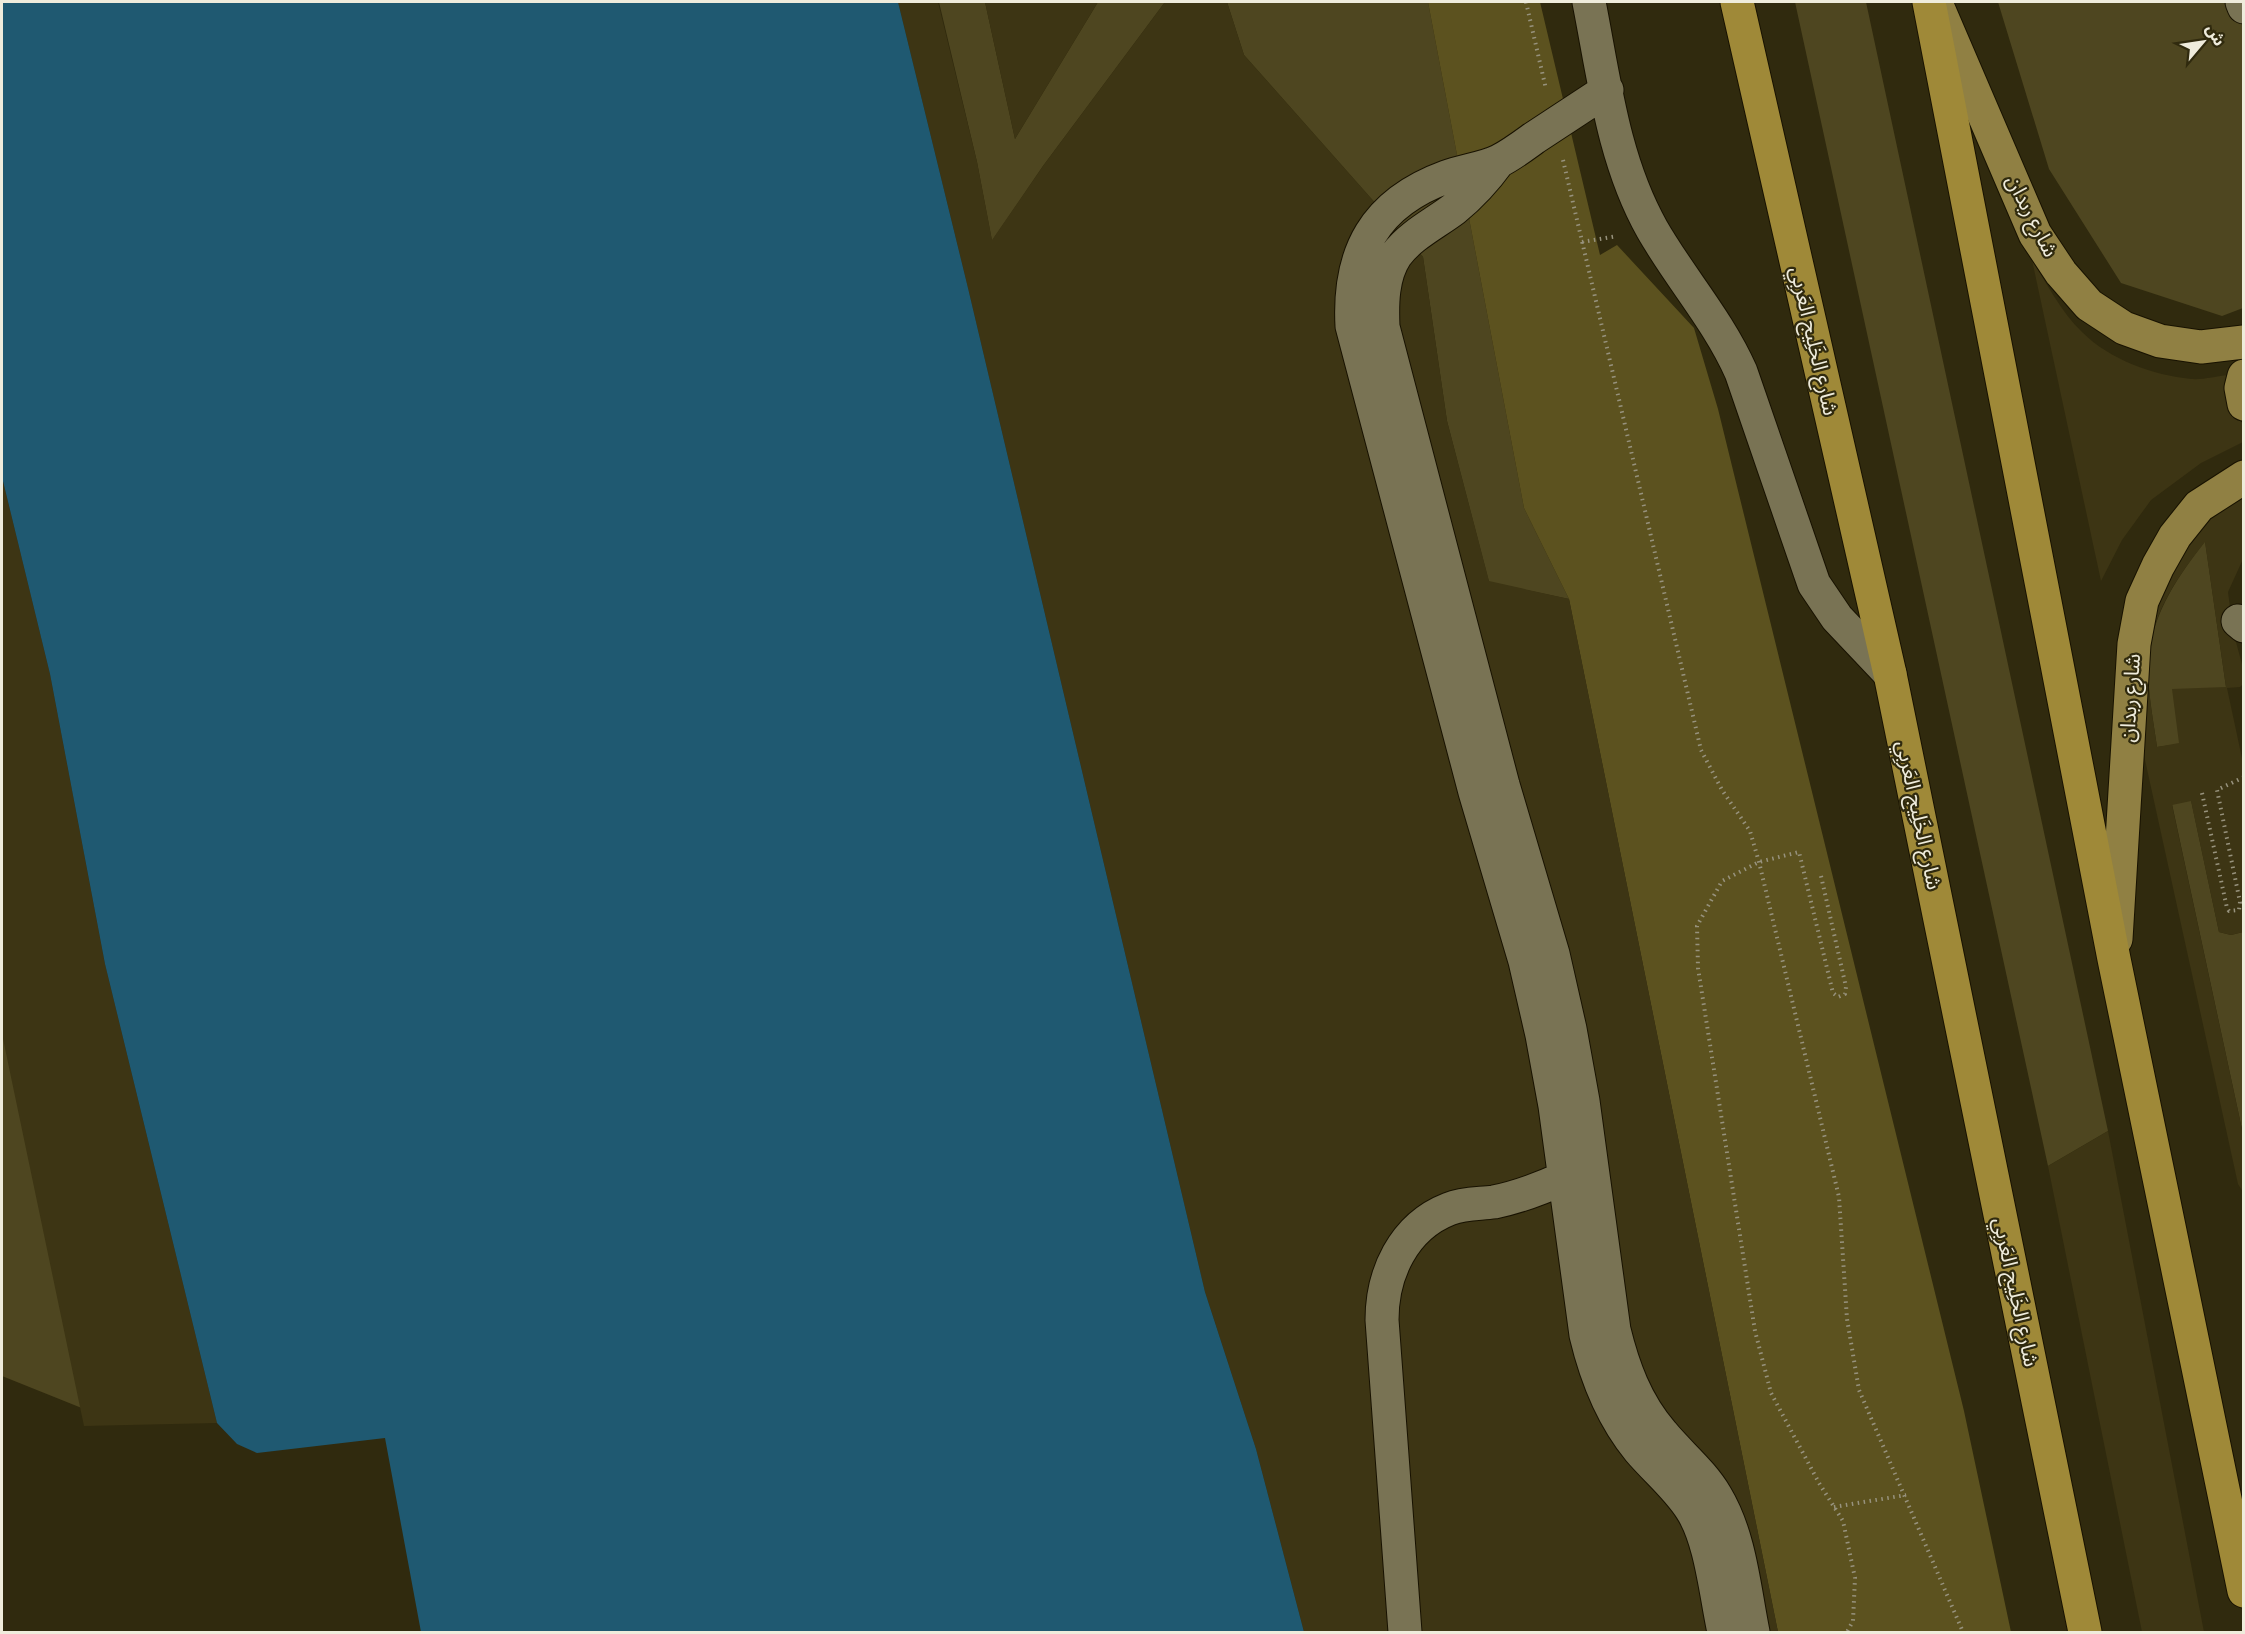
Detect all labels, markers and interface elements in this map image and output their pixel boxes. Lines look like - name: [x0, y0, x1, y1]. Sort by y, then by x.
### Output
- north arrow: [2173, 12, 2233, 72]
- text: ش: [2201, 21, 2229, 50]
- street label: شارع ربدان: [1998, 171, 2064, 262]
- street label: شارع الخَلِيج العَربِي: [1781, 264, 1844, 419]
- street label: شارع ربدان: [2114, 653, 2148, 743]
- street label: شارع الخَلِيج العَربِي: [1888, 738, 1948, 893]
- street label: شارع الخَلِيج العَربِي: [1985, 1215, 2045, 1370]

